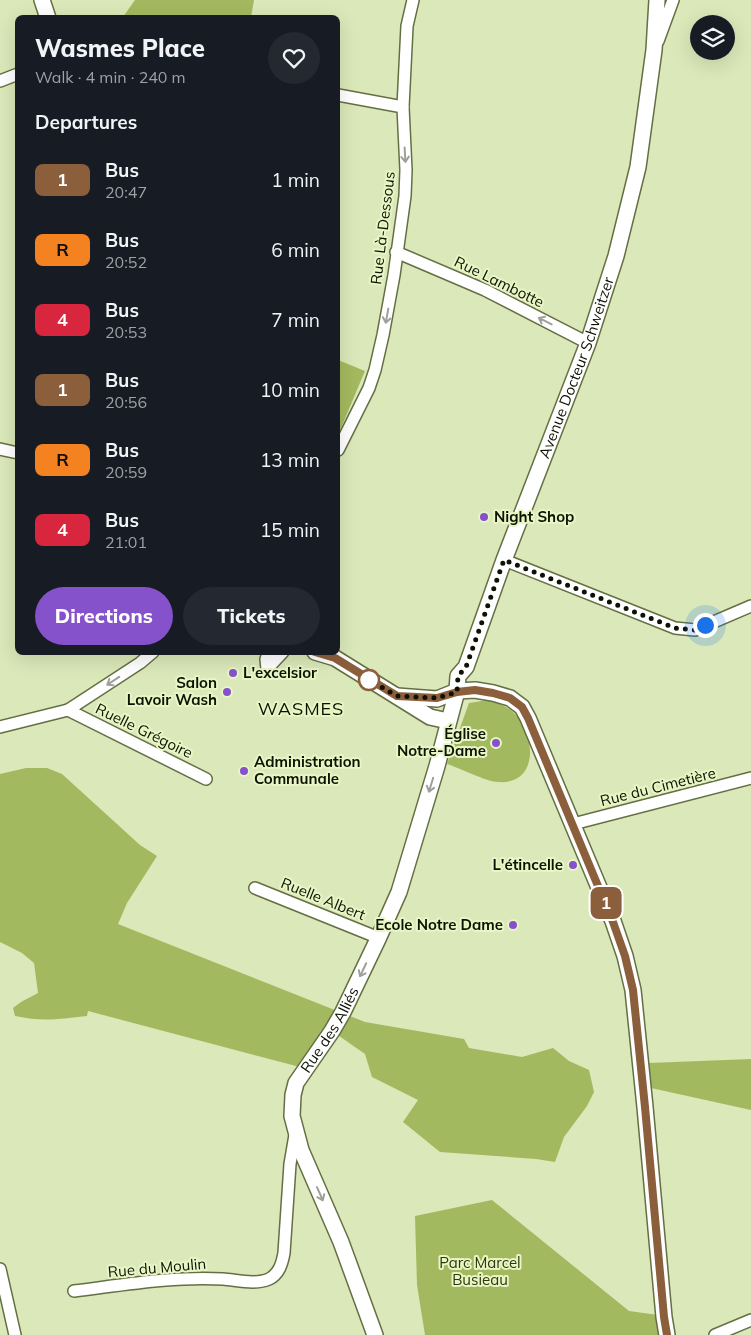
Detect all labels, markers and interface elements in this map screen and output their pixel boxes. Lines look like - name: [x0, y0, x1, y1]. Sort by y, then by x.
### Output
- map controls: [690, 15, 735, 60]
- button: layers: [690, 15, 735, 60]
- button: heart: [268, 32, 320, 84]
- text: Wasmes Place: [35, 33, 205, 63]
- text: Walk · 4 min · 240 m: [35, 67, 186, 87]
- text: Departures: [35, 110, 137, 134]
- one-way arrow: [401, 147, 410, 163]
- text: Bus: [105, 158, 139, 182]
- text: 1: [57, 168, 68, 191]
- text: 1 min: [271, 168, 320, 192]
- street label: Rue Là-Dessous: [366, 170, 399, 285]
- text: 20:47: [105, 182, 147, 202]
- text: Bus: [105, 228, 139, 252]
- text: R: [56, 238, 69, 261]
- text: 6 min: [271, 238, 320, 262]
- text: 20:52: [105, 252, 147, 272]
- street label: Rue Lambotte: [451, 252, 547, 311]
- street label: Avenue Docteur Schweitzer: [534, 274, 618, 461]
- text: Bus: [105, 298, 139, 322]
- text: 4: [57, 308, 68, 331]
- text: 7 min: [271, 308, 320, 332]
- one-way arrow: [381, 308, 391, 324]
- one-way arrow: [538, 316, 553, 325]
- text: 20:53: [105, 322, 147, 342]
- text: Bus: [105, 368, 139, 392]
- text: 1: [57, 378, 68, 401]
- text: 10 min: [260, 378, 320, 402]
- text: 20:56: [105, 392, 147, 412]
- text: Bus: [105, 438, 139, 462]
- text: R: [56, 448, 69, 471]
- text: 13 min: [260, 448, 320, 472]
- text: 20:59: [105, 462, 147, 482]
- place label: Night Shop: [494, 507, 574, 526]
- text: Bus: [105, 508, 139, 532]
- marker: Night Shop: [478, 511, 490, 523]
- text: 4: [57, 518, 68, 541]
- text: 15 min: [260, 518, 320, 542]
- text: 21:01: [105, 532, 147, 552]
- button: Directions: [35, 587, 173, 645]
- button: Tickets: [183, 587, 320, 645]
- your location: [693, 613, 718, 638]
- place label: L'excelsior: [243, 663, 317, 682]
- marker: L'excelsior: [227, 667, 239, 679]
- unlabelled marker: [358, 669, 380, 691]
- place label: Salon Lavoir Wash: [127, 673, 217, 709]
- one-way arrow: [106, 676, 120, 686]
- marker: Salon Lavoir Wash: [221, 686, 233, 698]
- district label: WASMES: [258, 697, 344, 720]
- street label: Ruelle Grégoire: [93, 699, 196, 762]
- place label: Église Notre-Dame: [397, 724, 486, 760]
- marker: Église Notre-Dame: [490, 737, 502, 749]
- place label: Administration Communale: [254, 752, 361, 788]
- street label: Rue du Cimetière: [598, 763, 718, 810]
- marker: Administration Communale: [238, 765, 250, 777]
- one-way arrow: [425, 777, 435, 793]
- place label: L'étincelle: [492, 855, 563, 874]
- marker: L'étincelle: [567, 859, 579, 871]
- street label: Ruelle Albert: [278, 873, 368, 924]
- line badge: 1: [590, 887, 622, 919]
- text: 1: [601, 891, 611, 914]
- place label: Ecole Notre Dame: [375, 915, 503, 934]
- marker: Ecole Notre Dame: [507, 919, 519, 931]
- one-way arrow: [358, 963, 368, 978]
- street label: Rue des Alliés: [296, 984, 363, 1076]
- one-way arrow: [316, 1186, 326, 1201]
- park label: Parc Marcel Busieau: [439, 1253, 521, 1289]
- street label: Rue du Moulin: [107, 1254, 207, 1281]

